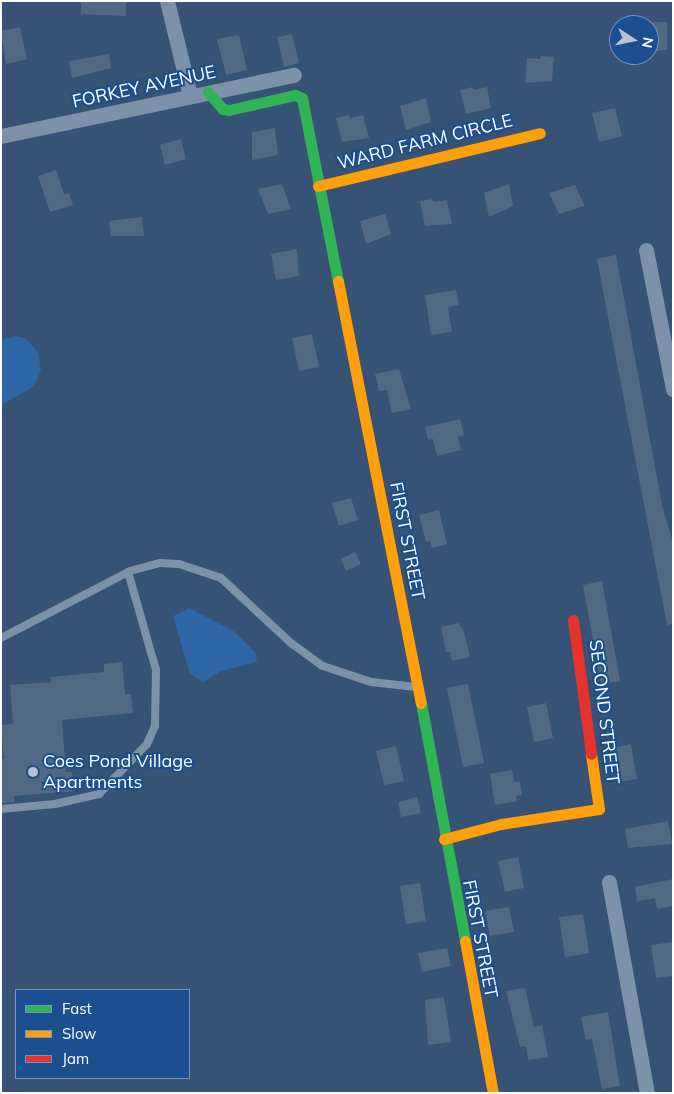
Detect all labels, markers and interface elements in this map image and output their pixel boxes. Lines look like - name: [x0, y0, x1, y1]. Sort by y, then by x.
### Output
- north arrow: [609, 15, 659, 65]
- text: N: [638, 36, 658, 50]
- street label: FORKEY AVENUE: [70, 61, 218, 113]
- street label: WARD FARM CIRCLE: [335, 110, 515, 174]
- street label: FIRST STREET: [385, 480, 429, 602]
- street label: SECOND STREET: [584, 639, 624, 785]
- place label: Coes Pond Village Apartments: [43, 751, 193, 794]
- marker: Coes Pond Village Apartments: [27, 766, 39, 778]
- street label: FIRST STREET: [458, 878, 502, 1000]
- legend: [15, 989, 190, 1079]
- text: Fast: [62, 999, 92, 1018]
- text: Slow: [62, 1024, 96, 1043]
- text: Jam: [62, 1049, 89, 1068]

